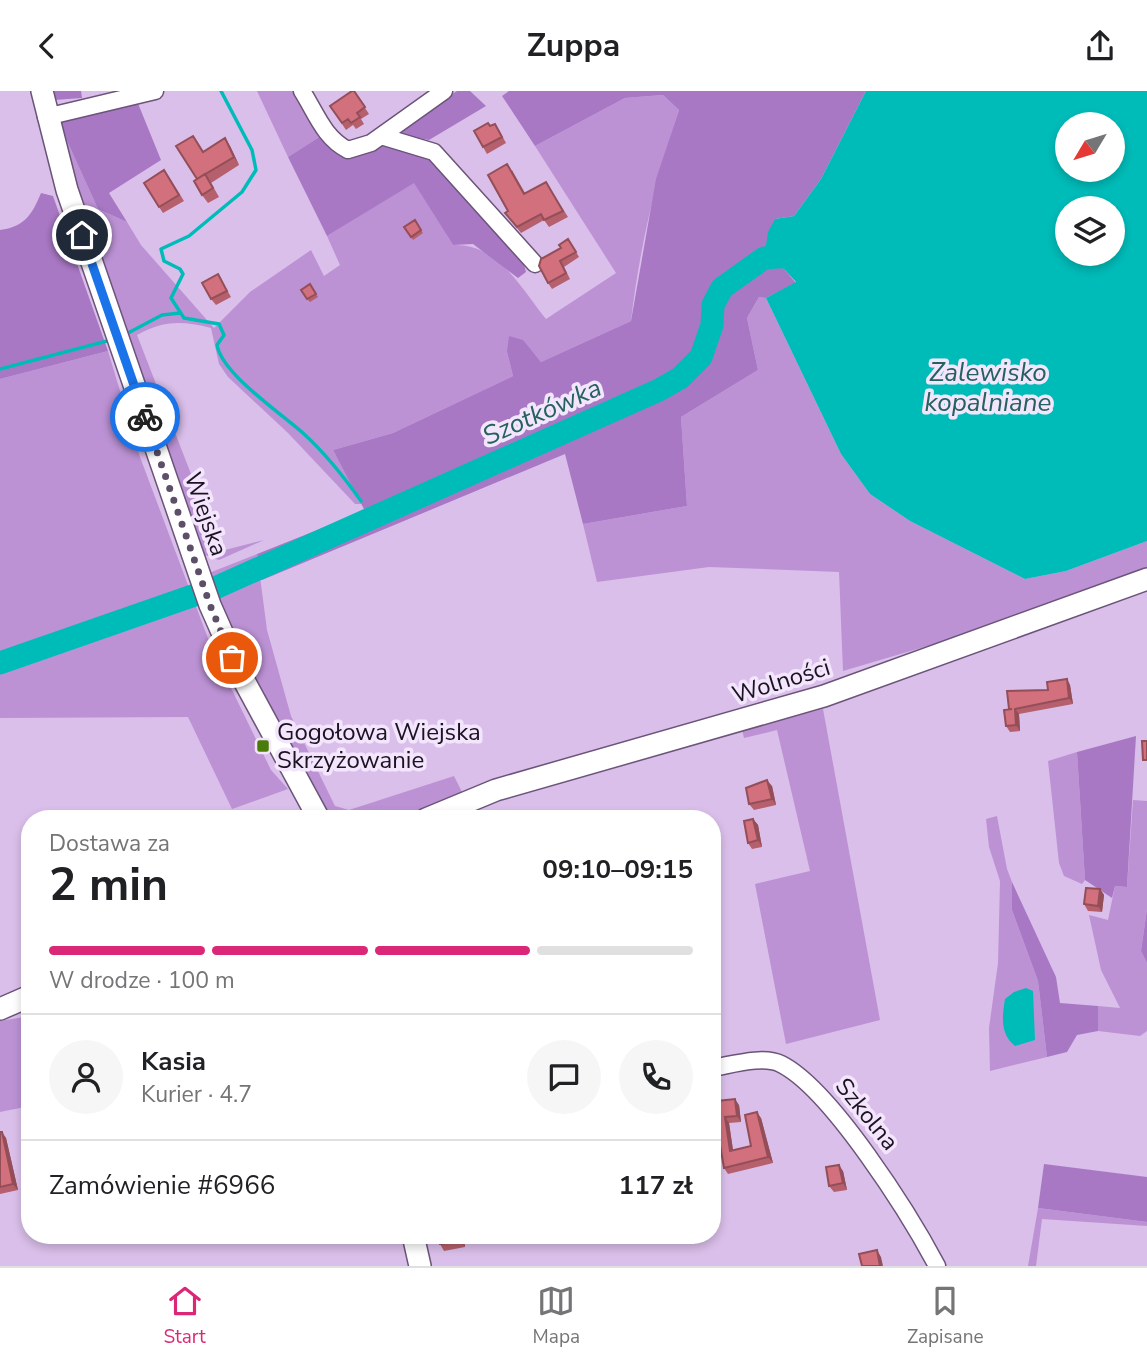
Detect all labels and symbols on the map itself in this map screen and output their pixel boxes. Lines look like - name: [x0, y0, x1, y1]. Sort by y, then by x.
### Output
- north arrow: [1055, 112, 1125, 182]
- pin: [52, 205, 112, 265]
- water label: Zalewisko kopalniane: [925, 355, 1052, 420]
- water label: Szotkówka: [477, 370, 607, 454]
- courier: [110, 382, 180, 452]
- street label: Wiejska: [177, 468, 235, 560]
- pin: [202, 628, 262, 688]
- street label: Wolności: [728, 651, 834, 711]
- place label: Gogołowa Wiejska Skrzyżowanie: [277, 716, 481, 776]
- marker: Gogołowa Wiejska Skrzyżowanie: [255, 738, 271, 754]
- street label: Szkolna: [828, 1071, 906, 1157]

